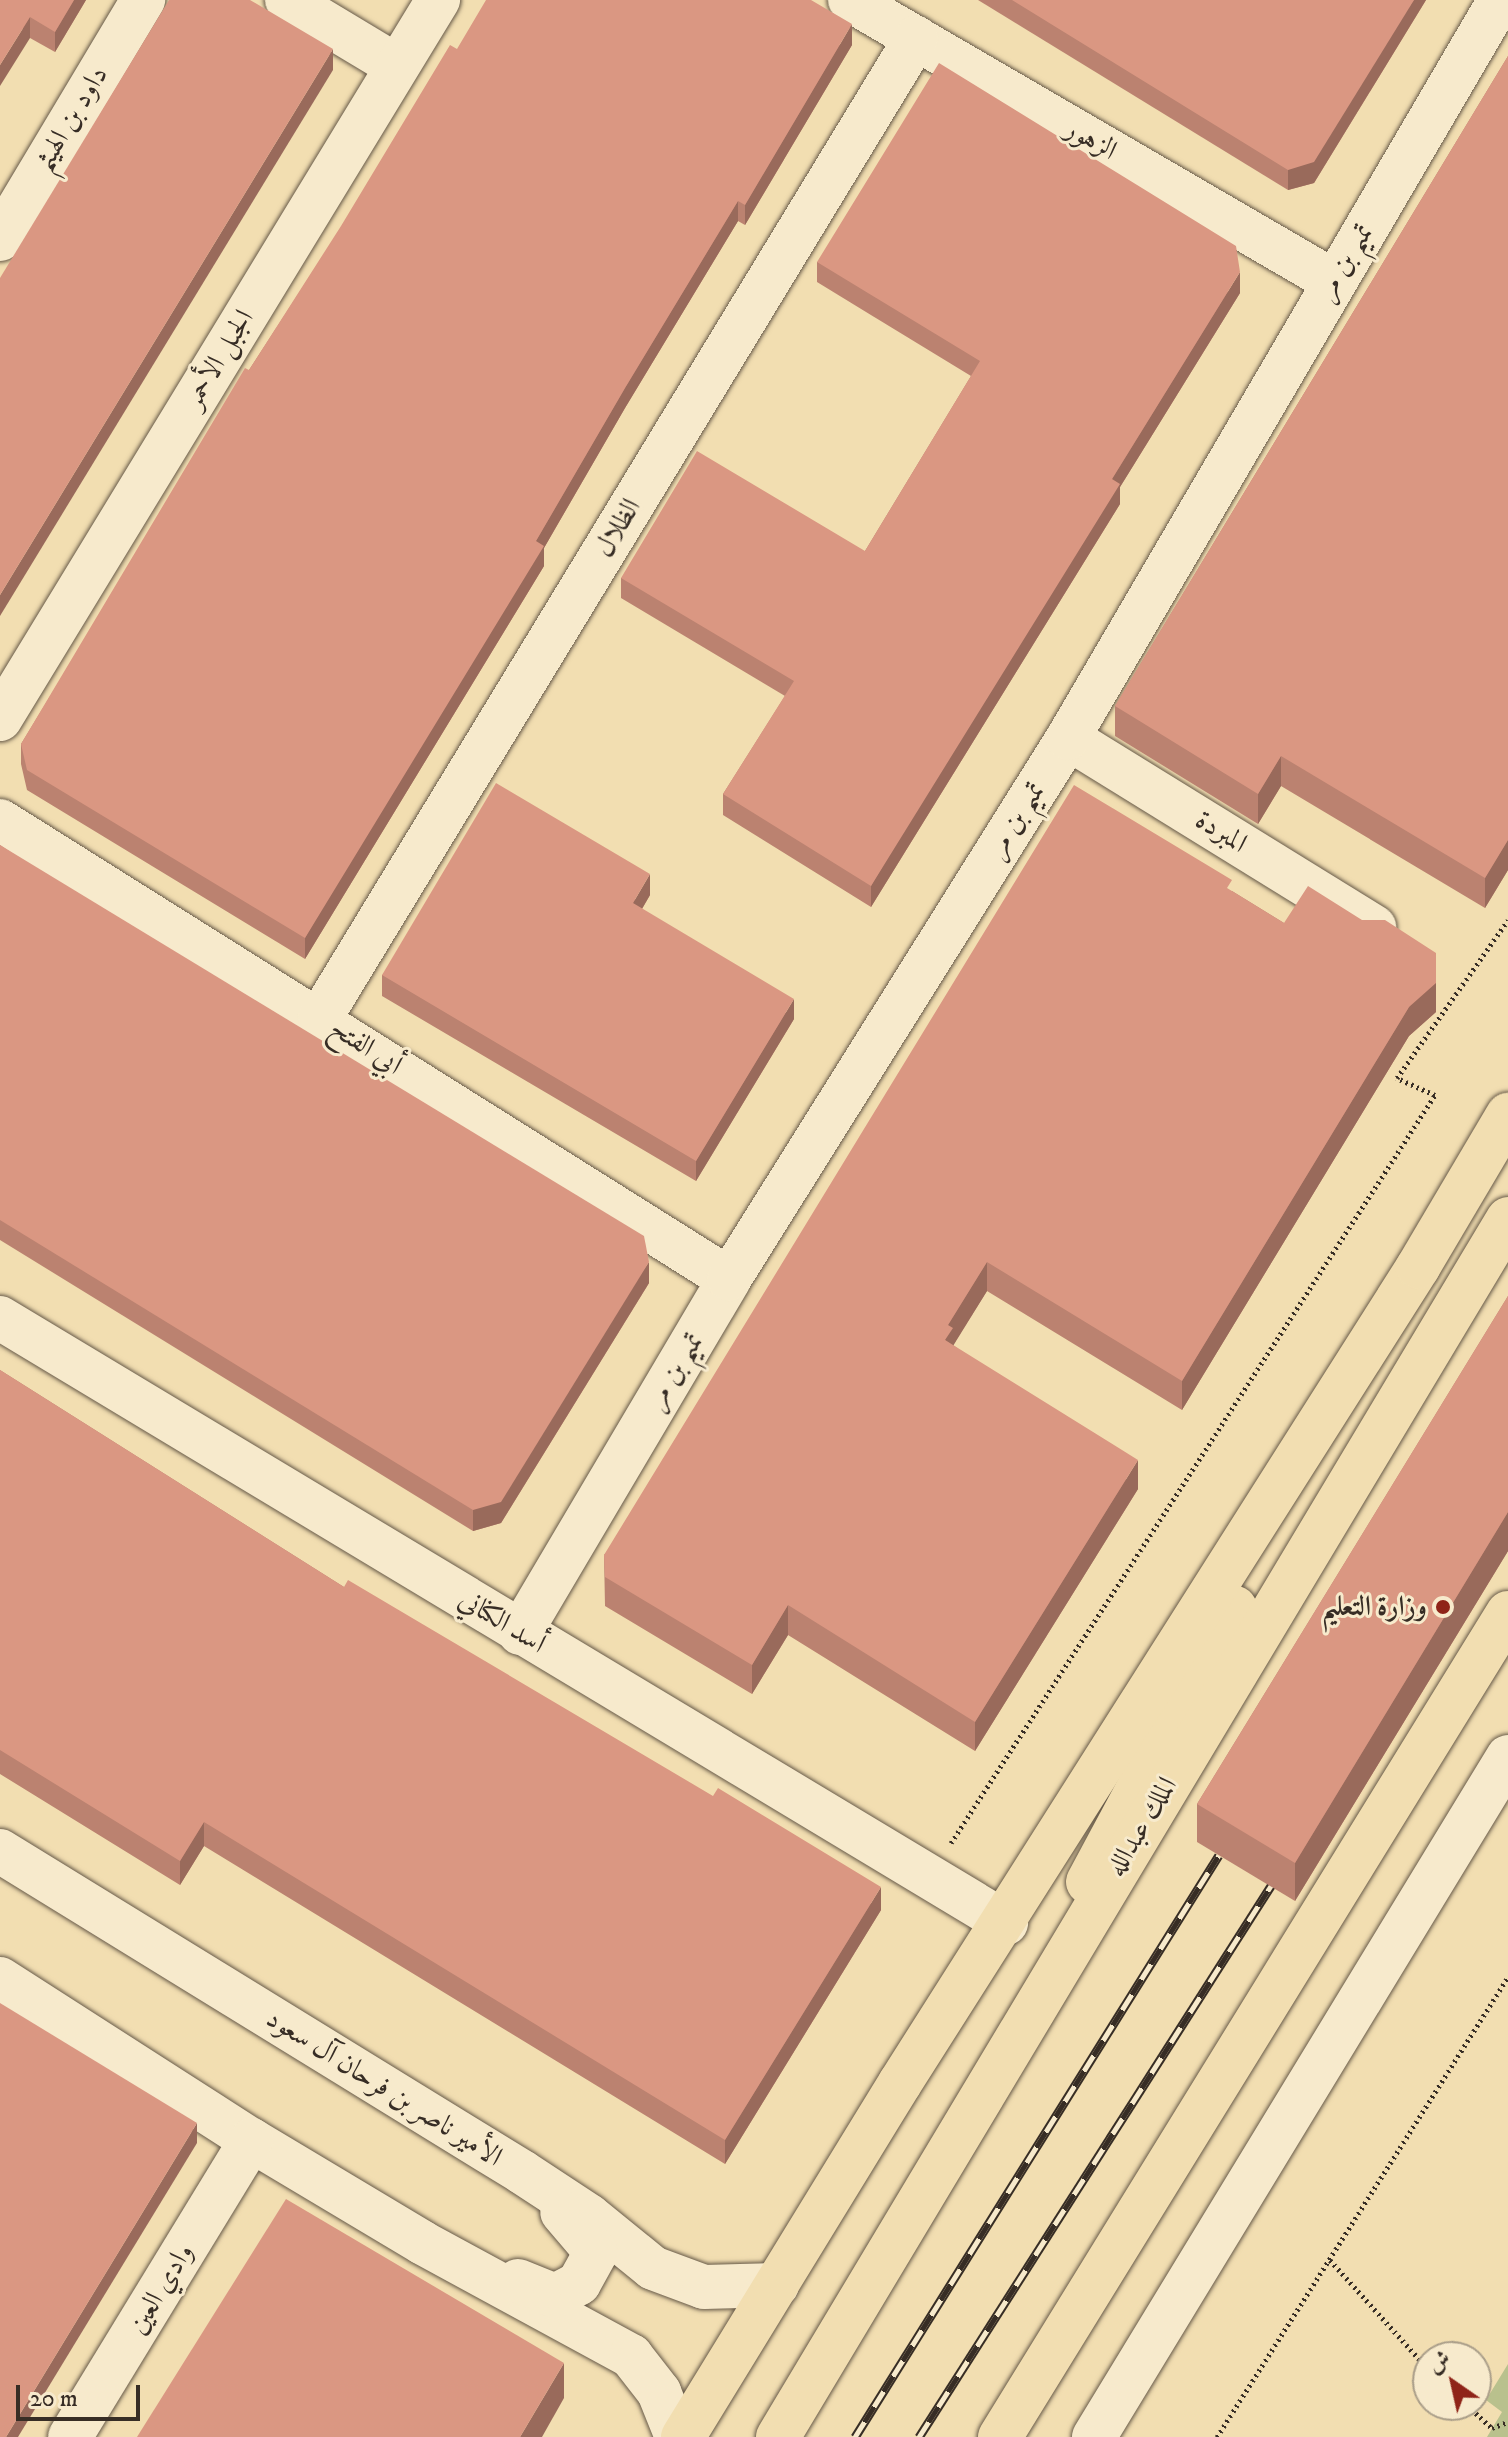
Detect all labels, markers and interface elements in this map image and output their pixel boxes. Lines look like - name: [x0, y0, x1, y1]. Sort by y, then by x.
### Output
- street label: داود بن الهيثم: [26, 60, 116, 178]
- street label: الزهور: [1059, 112, 1123, 168]
- street label: تميم بن مر: [1309, 217, 1381, 307]
- street label: الجبل الأحمر: [177, 304, 261, 414]
- street label: الظلال: [587, 493, 649, 563]
- street label: تميم بن مر: [980, 776, 1052, 864]
- street label: المبردة: [1189, 803, 1253, 861]
- street label: أبي الفتح: [324, 1011, 408, 1083]
- street label: تميم بن مر: [639, 1326, 711, 1416]
- street label: أسد الكناني: [452, 1583, 552, 1661]
- place label: وزارة التعليم: [1322, 1590, 1427, 1624]
- marker: وزارة التعليم: [1434, 1598, 1452, 1616]
- street label: الملك عبدالله: [1099, 1771, 1185, 1883]
- street label: الأمير ناصر بن فرحان آل سعود: [260, 2002, 508, 2174]
- street label: وادي العين: [121, 2238, 201, 2340]
- north arrow: [1412, 2341, 1492, 2421]
- text: ش: [1423, 2345, 1456, 2380]
- scale bar: [20, 2369, 144, 2419]
- text: 20 m: [30, 2384, 78, 2414]

